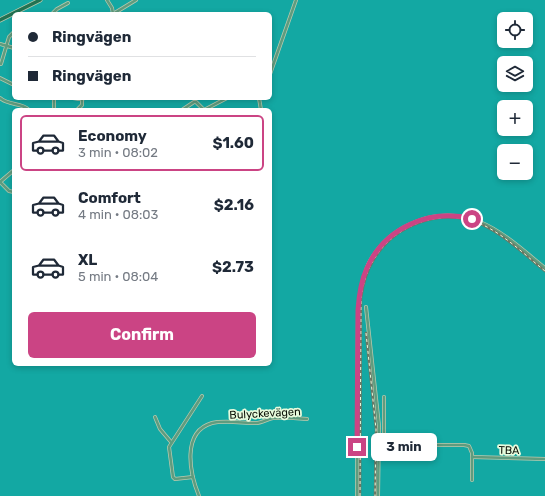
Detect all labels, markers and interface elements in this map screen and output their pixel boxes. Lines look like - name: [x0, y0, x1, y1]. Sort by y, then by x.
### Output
- map controls: [497, 12, 533, 180]
- button: locate: [497, 12, 533, 48]
- text: Ringvägen: [52, 28, 131, 46]
- button: layers: [497, 56, 533, 92]
- text: Ringvägen: [52, 67, 131, 85]
- button: +: [497, 100, 533, 136]
- icon: car: [30, 125, 66, 161]
- text: Economy: [78, 127, 147, 145]
- text: $1.60: [212, 134, 254, 152]
- button: −: [497, 144, 533, 180]
- text: 3 min · 08:02: [78, 145, 158, 160]
- icon: car: [30, 187, 66, 223]
- text: Comfort: [78, 189, 141, 207]
- text: $2.16: [214, 196, 254, 214]
- text: 4 min · 08:03: [78, 207, 158, 222]
- route start: [463, 210, 481, 228]
- icon: car: [30, 249, 66, 285]
- text: XL: [78, 251, 97, 269]
- text: $2.73: [212, 258, 254, 276]
- text: 5 min · 08:04: [78, 269, 158, 284]
- button: Confirm: [28, 312, 256, 358]
- street label: Bulyckevägen: [229, 405, 301, 422]
- callout: 3 min: [371, 433, 437, 461]
- route end: [348, 438, 366, 456]
- text: 3 min: [386, 439, 422, 454]
- street label: TBA: [498, 444, 520, 457]

